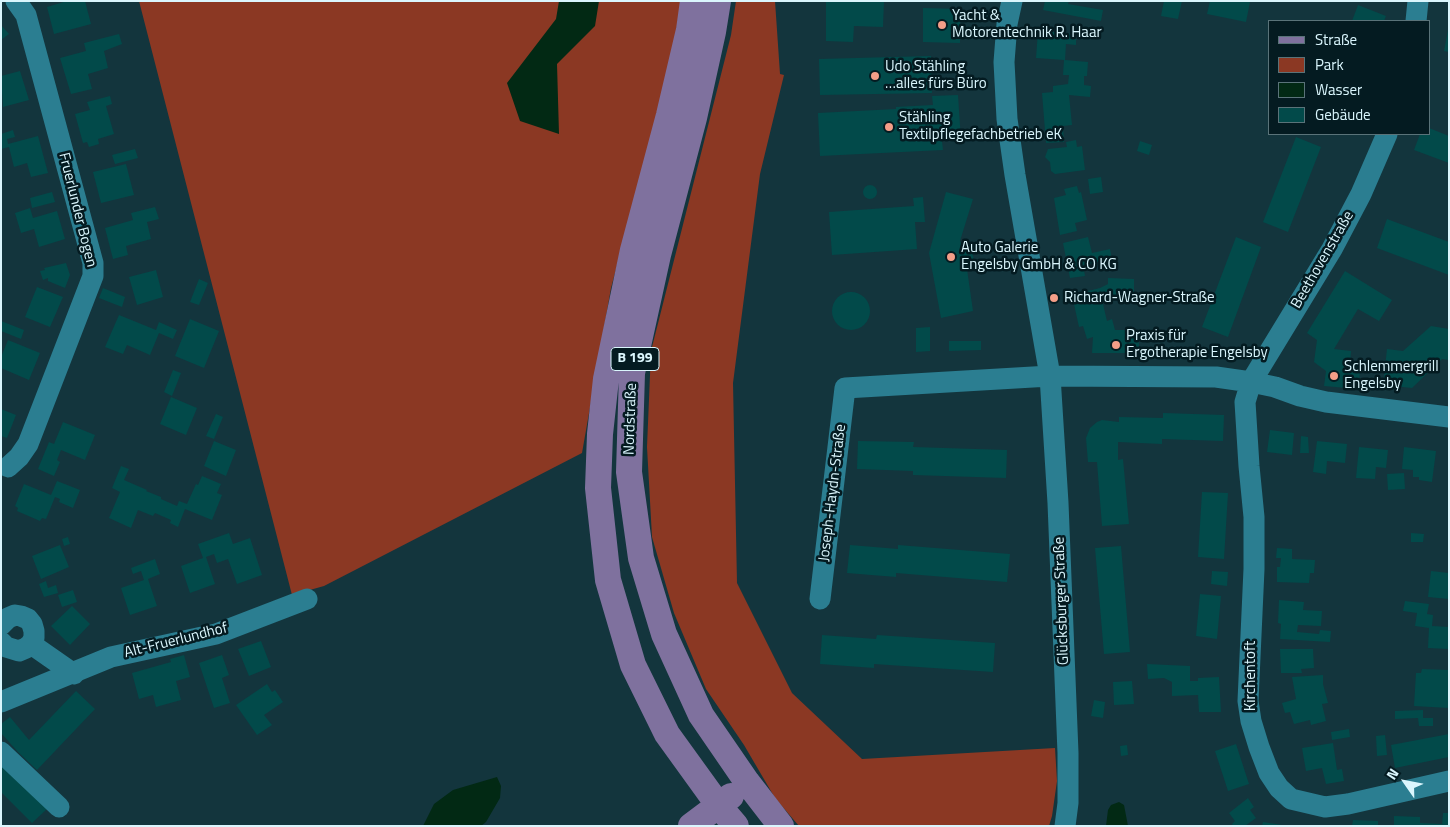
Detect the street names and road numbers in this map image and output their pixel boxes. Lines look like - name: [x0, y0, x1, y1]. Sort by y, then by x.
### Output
- street label: Fruerlunder Bogen: [54, 151, 100, 269]
- street label: Beethovenstraße: [1288, 208, 1358, 312]
- road number: B 199: [611, 348, 659, 370]
- street label: Nordstraße: [621, 383, 641, 455]
- street label: Joseph-Haydn-Straße: [816, 423, 850, 563]
- street label: Glücksburger Straße: [1051, 537, 1073, 665]
- street label: Alt-Fruerlundhof: [123, 619, 229, 663]
- street label: Kirchentoft: [1242, 641, 1260, 711]

